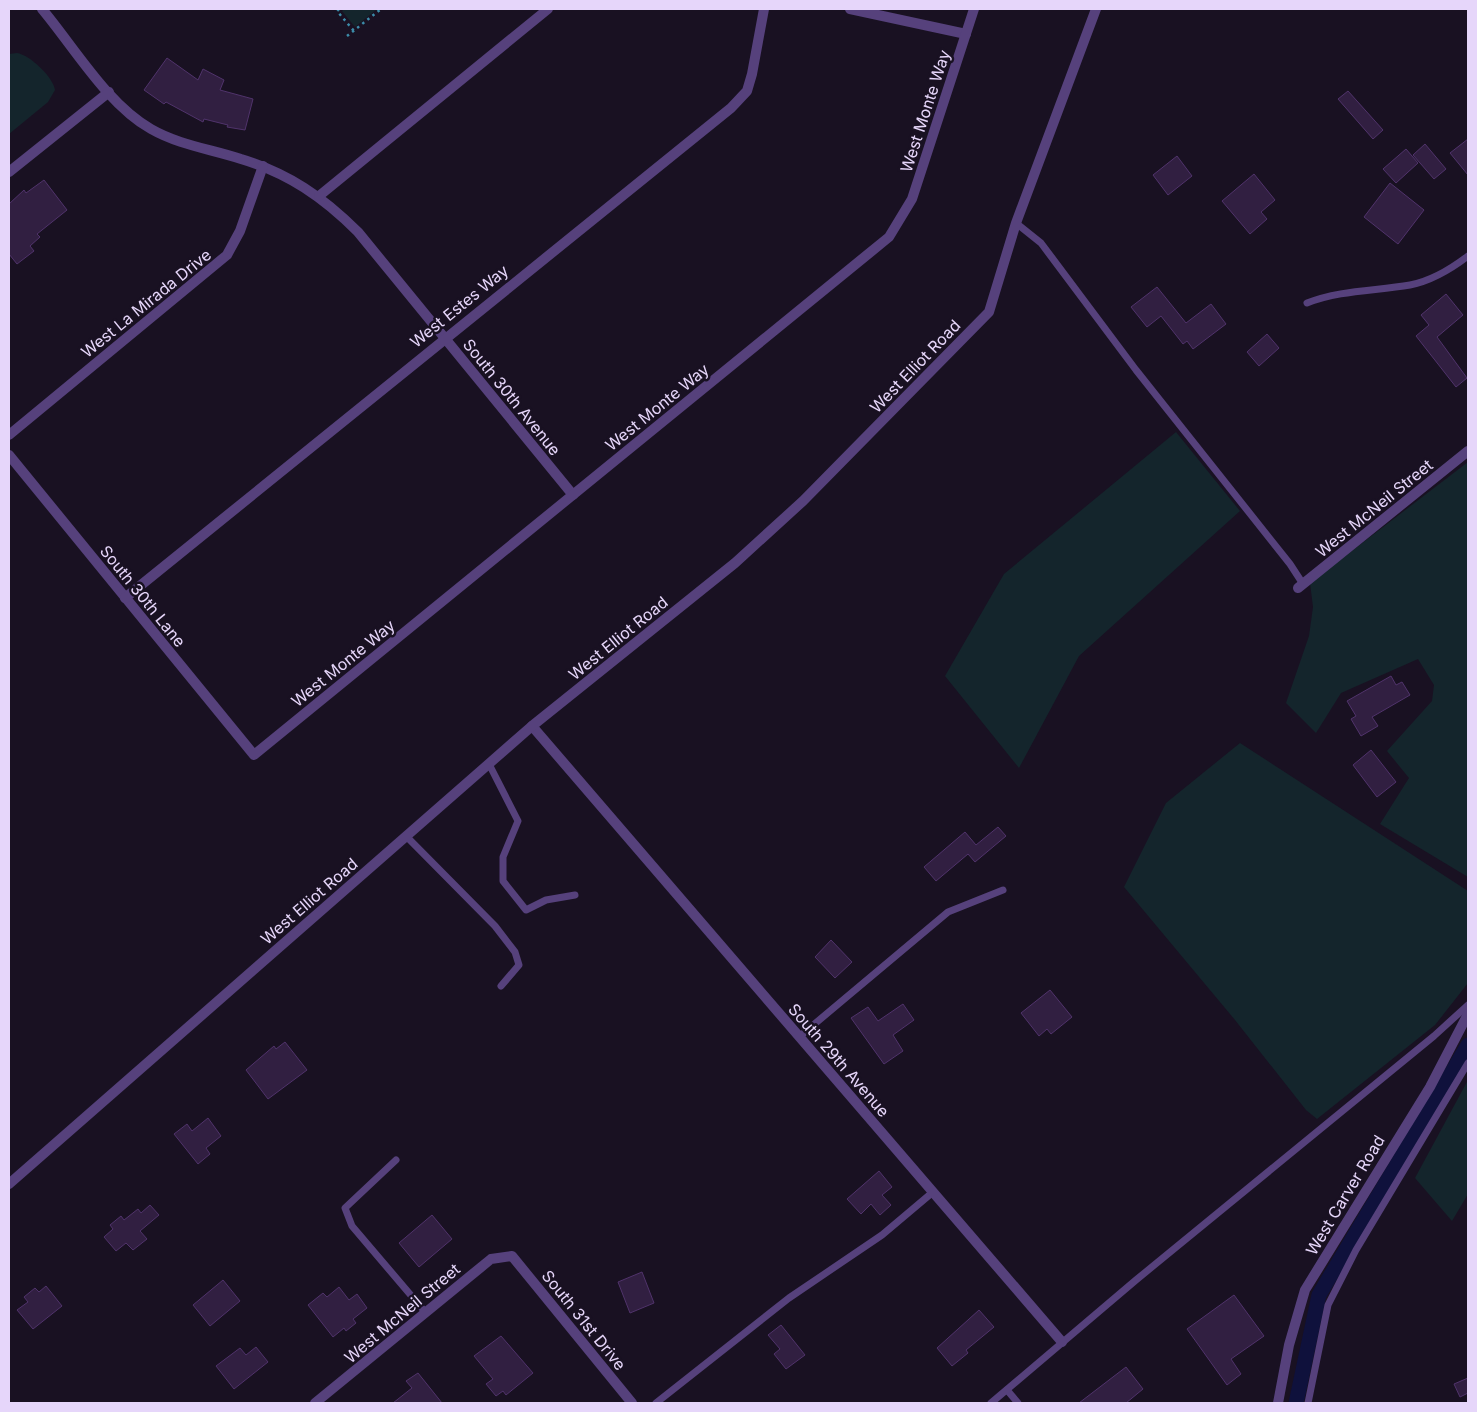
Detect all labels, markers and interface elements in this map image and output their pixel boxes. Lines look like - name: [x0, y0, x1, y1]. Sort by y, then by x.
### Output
- street label: West Monte Way: [896, 47, 954, 175]
- street label: West La Mirada Drive: [77, 244, 215, 362]
- street label: West Estes Way: [406, 260, 512, 352]
- street label: West Elliot Road: [866, 315, 964, 417]
- street label: South 30th Avenue: [459, 335, 565, 459]
- street label: West Monte Way: [601, 359, 713, 455]
- street label: West McNeil Street: [1311, 455, 1437, 561]
- street label: South 30th Lane: [96, 541, 190, 651]
- street label: West Elliot Road: [564, 592, 672, 684]
- street label: West Monte Way: [287, 615, 399, 711]
- street label: West Elliot Road: [257, 854, 361, 948]
- street label: South 29th Avenue: [784, 999, 894, 1121]
- street label: West Carver Road: [1301, 1131, 1389, 1259]
- street label: West McNeil Street: [340, 1259, 464, 1367]
- street label: South 31st Drive: [538, 1266, 630, 1374]

